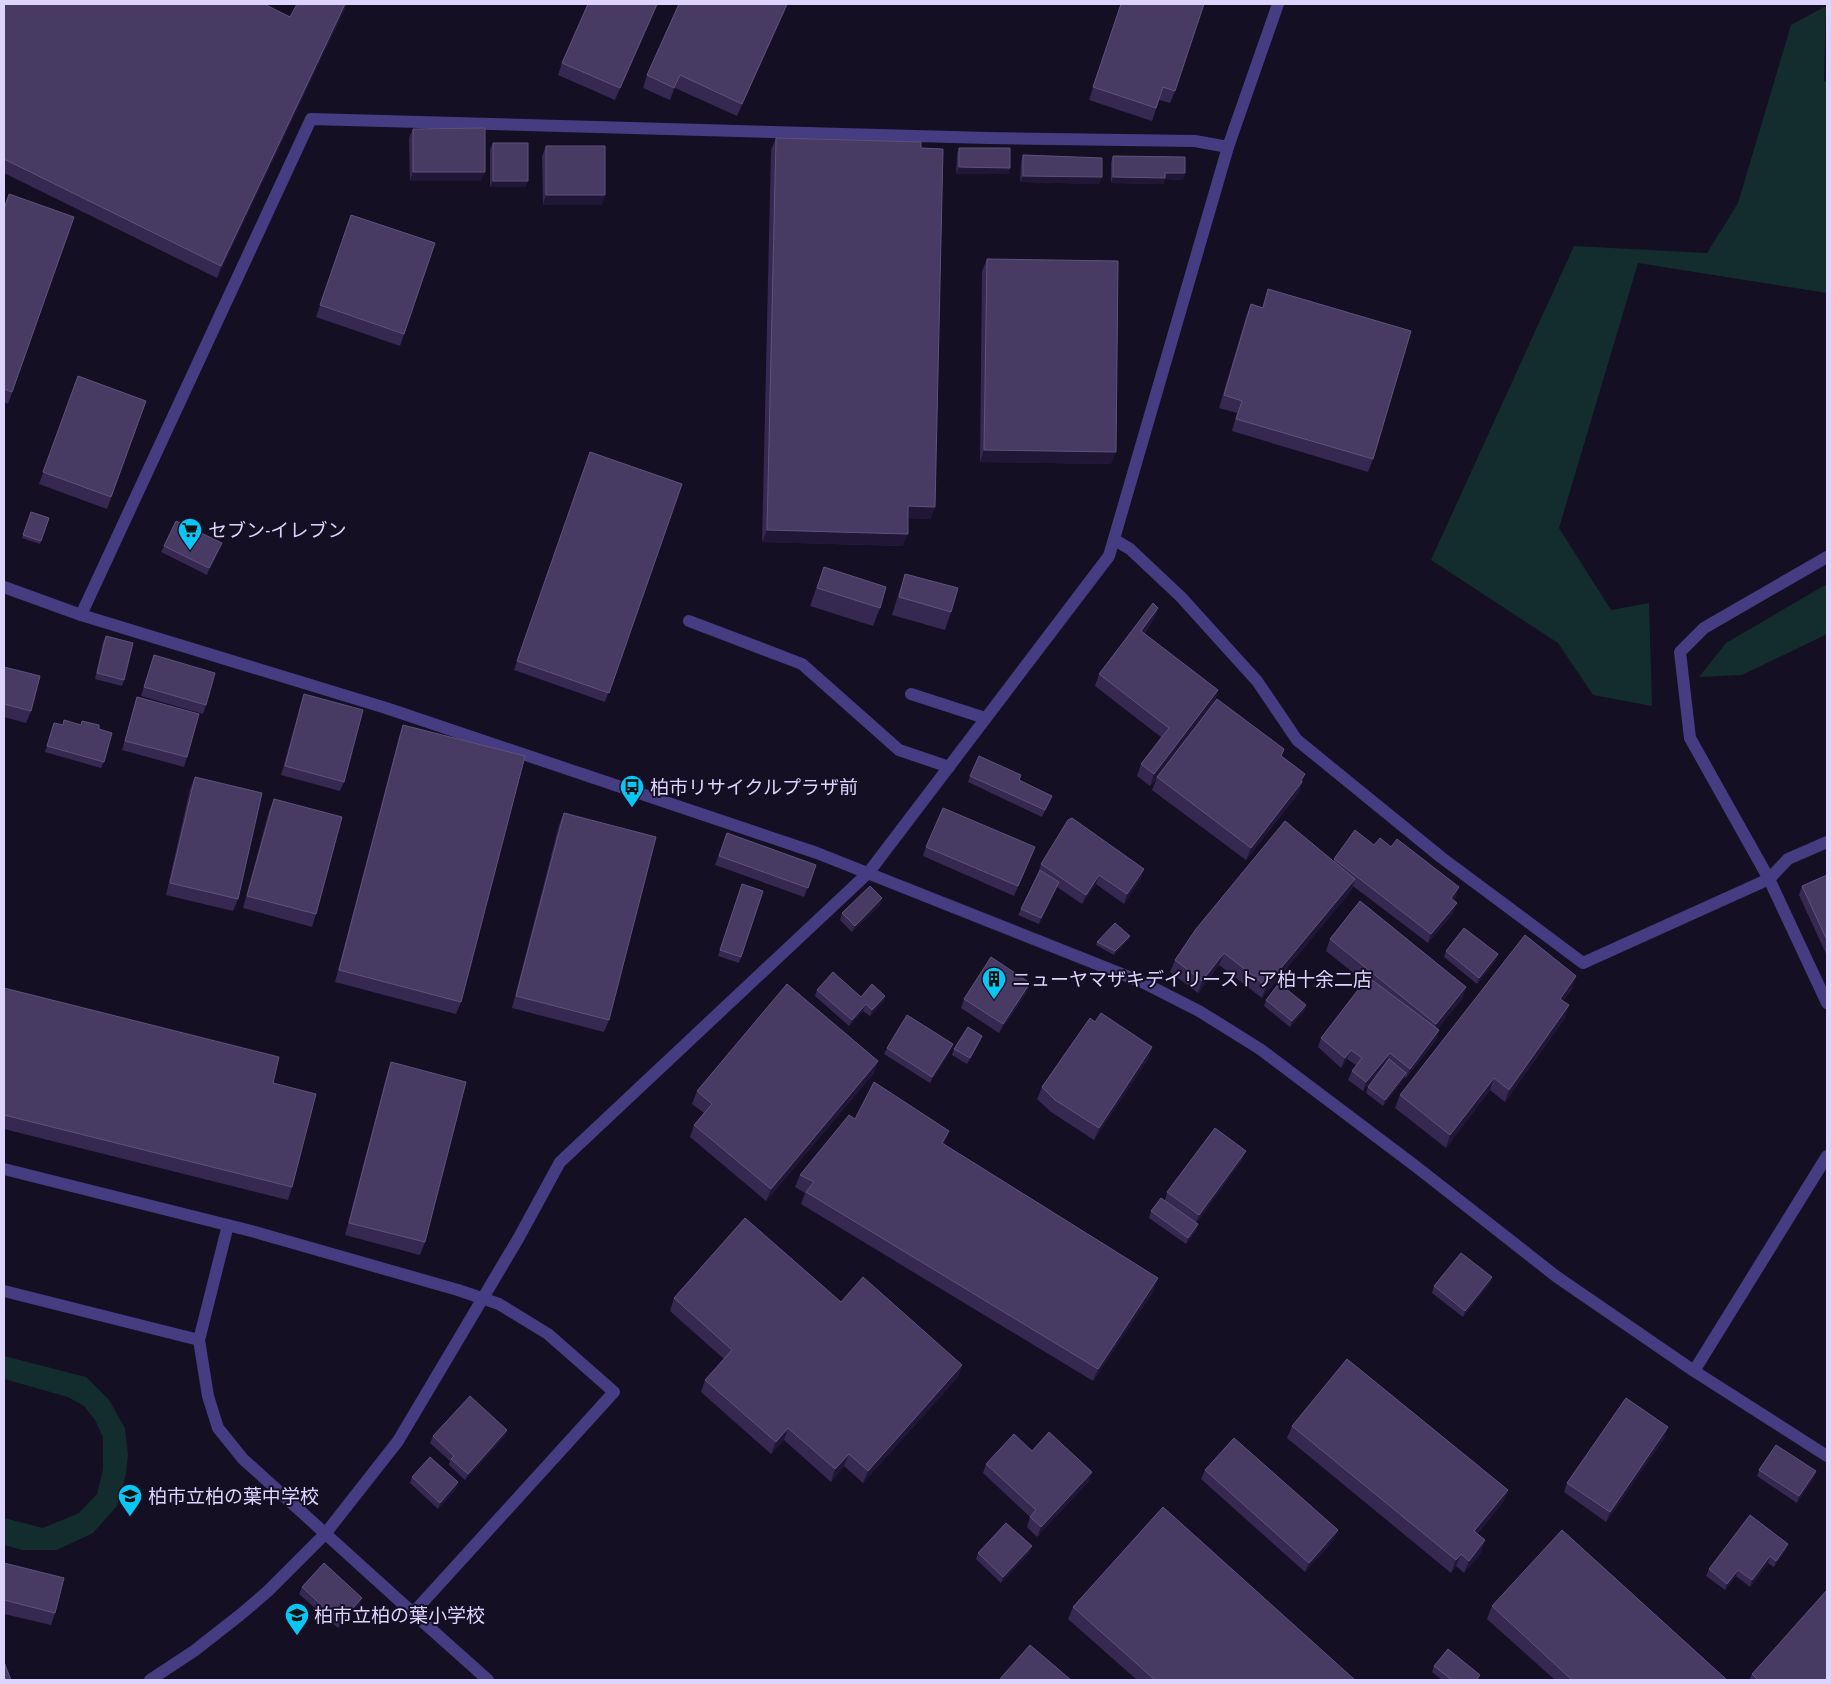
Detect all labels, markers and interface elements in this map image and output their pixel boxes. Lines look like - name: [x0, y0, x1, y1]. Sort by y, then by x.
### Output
- supermarket icon: セブン-イレブン: [177, 517, 203, 551]
- place label: セブン-イレブン: [208, 518, 347, 542]
- bus stop icon: 柏市リサイクルプラザ前: [619, 774, 645, 808]
- place label: 柏市リサイクルプラザ前: [650, 775, 858, 799]
- building icon: ニューヤマザキデイリーストア柏十余二店: [981, 966, 1007, 1000]
- place label: ニューヤマザキデイリーストア柏十余二店: [1012, 967, 1372, 991]
- school or university icon: 柏市立柏の葉中学校: [117, 1483, 143, 1517]
- place label: 柏市立柏の葉中学校: [148, 1484, 319, 1508]
- school or university icon: 柏市立柏の葉小学校: [284, 1602, 310, 1636]
- place label: 柏市立柏の葉小学校: [314, 1603, 485, 1627]

